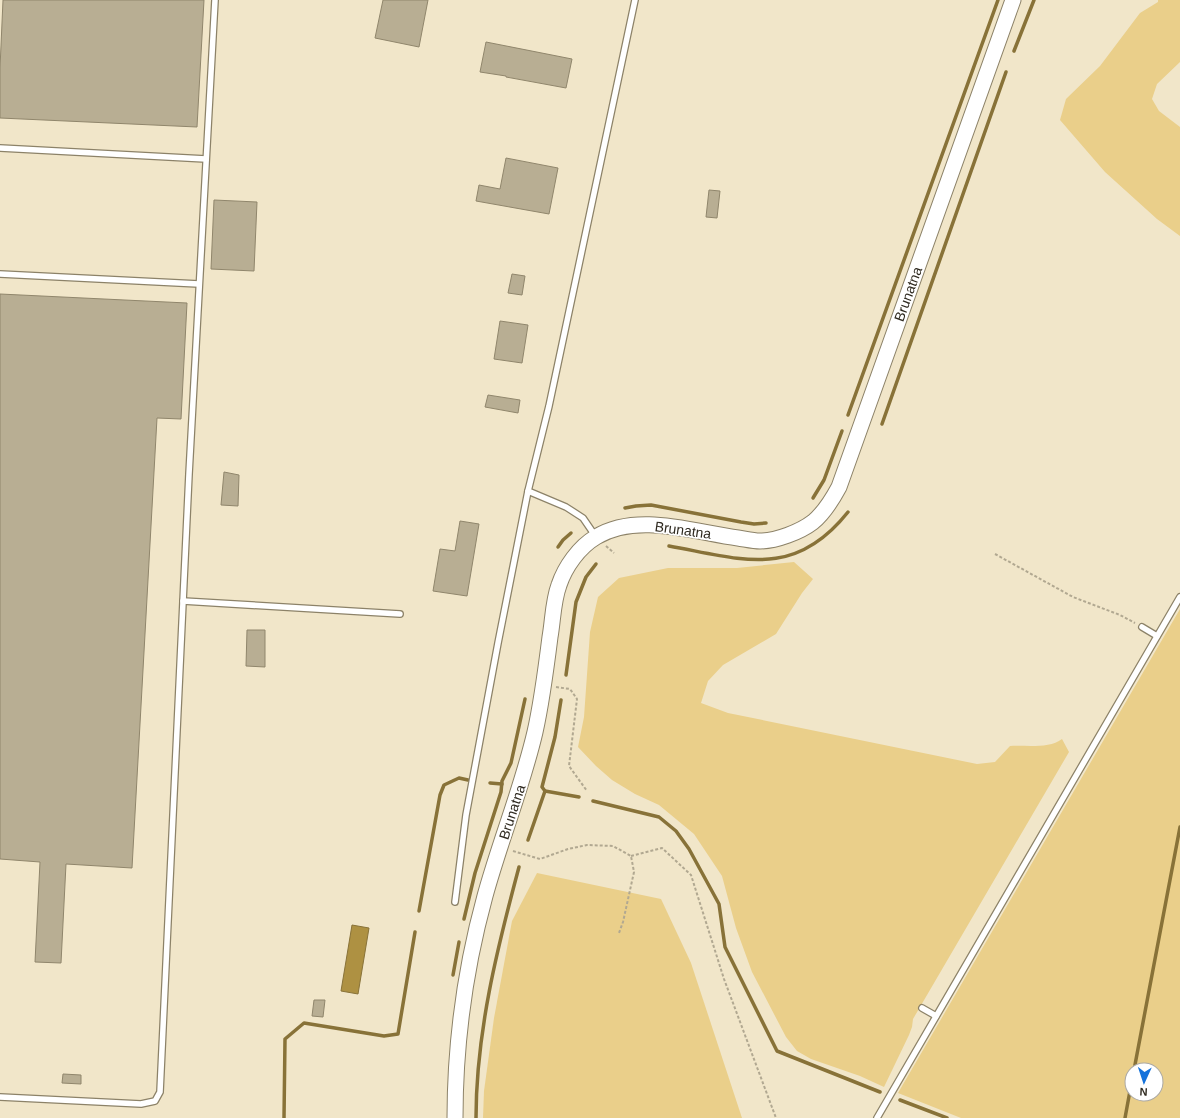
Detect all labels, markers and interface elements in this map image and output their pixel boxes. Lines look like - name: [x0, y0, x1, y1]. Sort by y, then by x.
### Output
- street label: Brunatna: [891, 264, 925, 323]
- street label: Brunatna: [654, 518, 712, 542]
- street label: Brunatna: [496, 782, 528, 841]
- north arrow: [1124, 1062, 1164, 1102]
- text: N: [1139, 1086, 1148, 1098]

